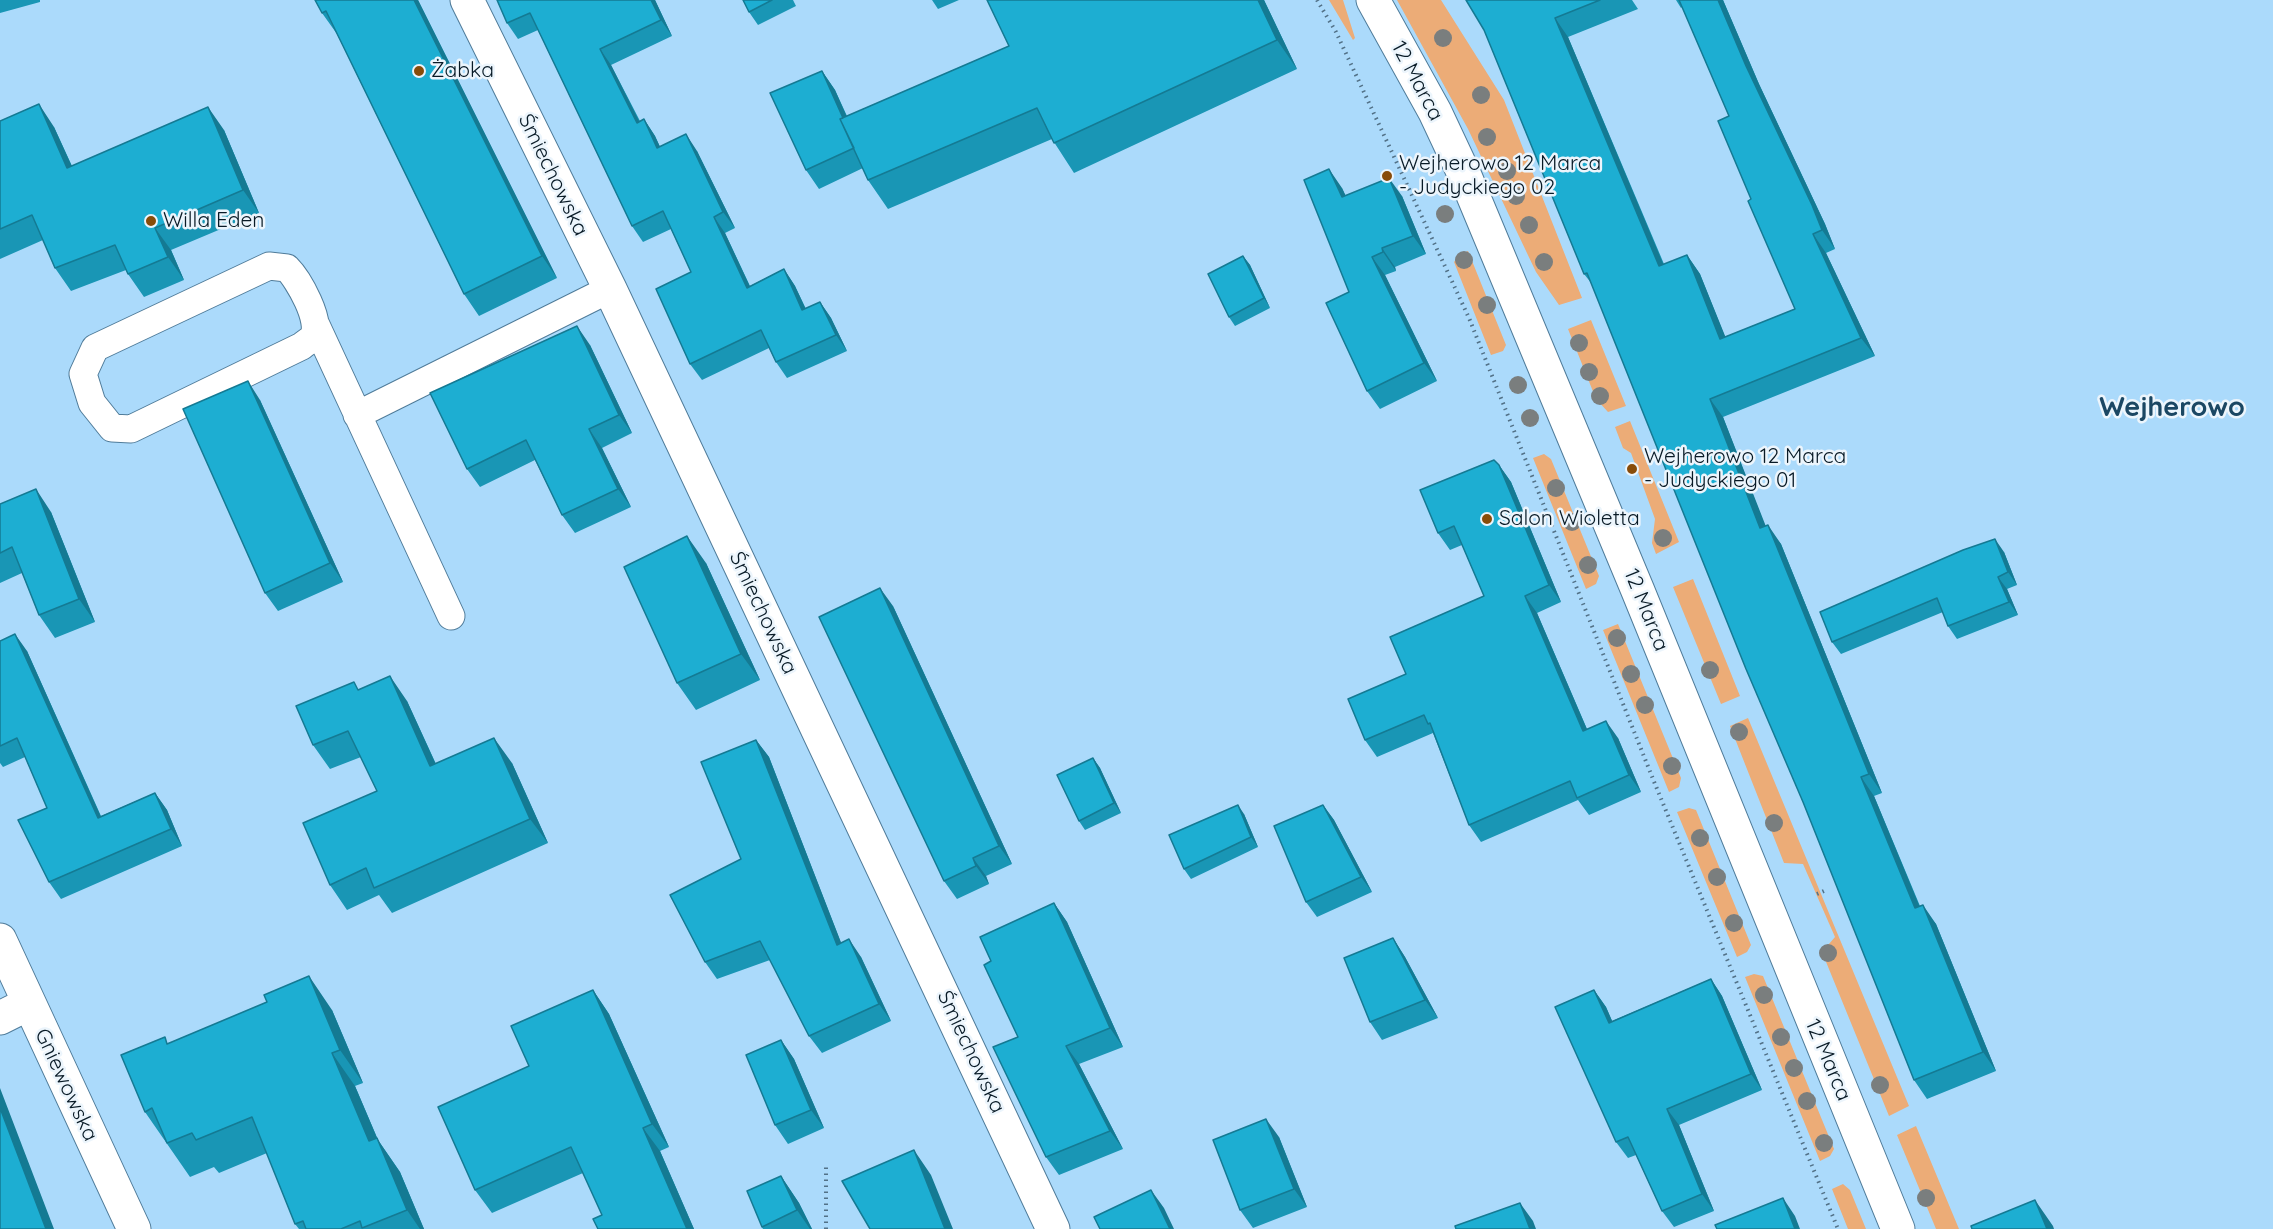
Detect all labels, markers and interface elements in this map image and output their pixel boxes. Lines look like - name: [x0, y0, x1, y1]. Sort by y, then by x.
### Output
- street label: 12 Marca: [1386, 37, 1448, 125]
- place label: Żabka: [431, 58, 494, 84]
- marker: Żabka: [412, 64, 426, 78]
- street label: Śmiechowska: [513, 110, 593, 240]
- place label: Wejherowo 12 Marca - Judyckiego 02: [1399, 151, 1601, 201]
- marker: Wejherowo 12 Marca - Judyckiego 02: [1380, 169, 1394, 183]
- place label: Willa Eden: [163, 208, 264, 234]
- marker: Willa Eden: [144, 214, 158, 228]
- district label: Wejherowo: [2099, 392, 2245, 424]
- place label: Wejherowo 12 Marca - Judyckiego 01: [1644, 444, 1846, 494]
- marker: Wejherowo 12 Marca - Judyckiego 01: [1625, 462, 1639, 476]
- place label: Salon Wioletta: [1499, 506, 1640, 532]
- marker: Salon Wioletta: [1480, 512, 1494, 526]
- street label: Śmiechowska: [724, 548, 802, 678]
- street label: 12 Marca: [1618, 565, 1674, 655]
- street label: Śmiechowska: [932, 987, 1010, 1117]
- street label: 12 Marca: [1800, 1015, 1856, 1105]
- street label: Gniewowska: [29, 1025, 103, 1145]

